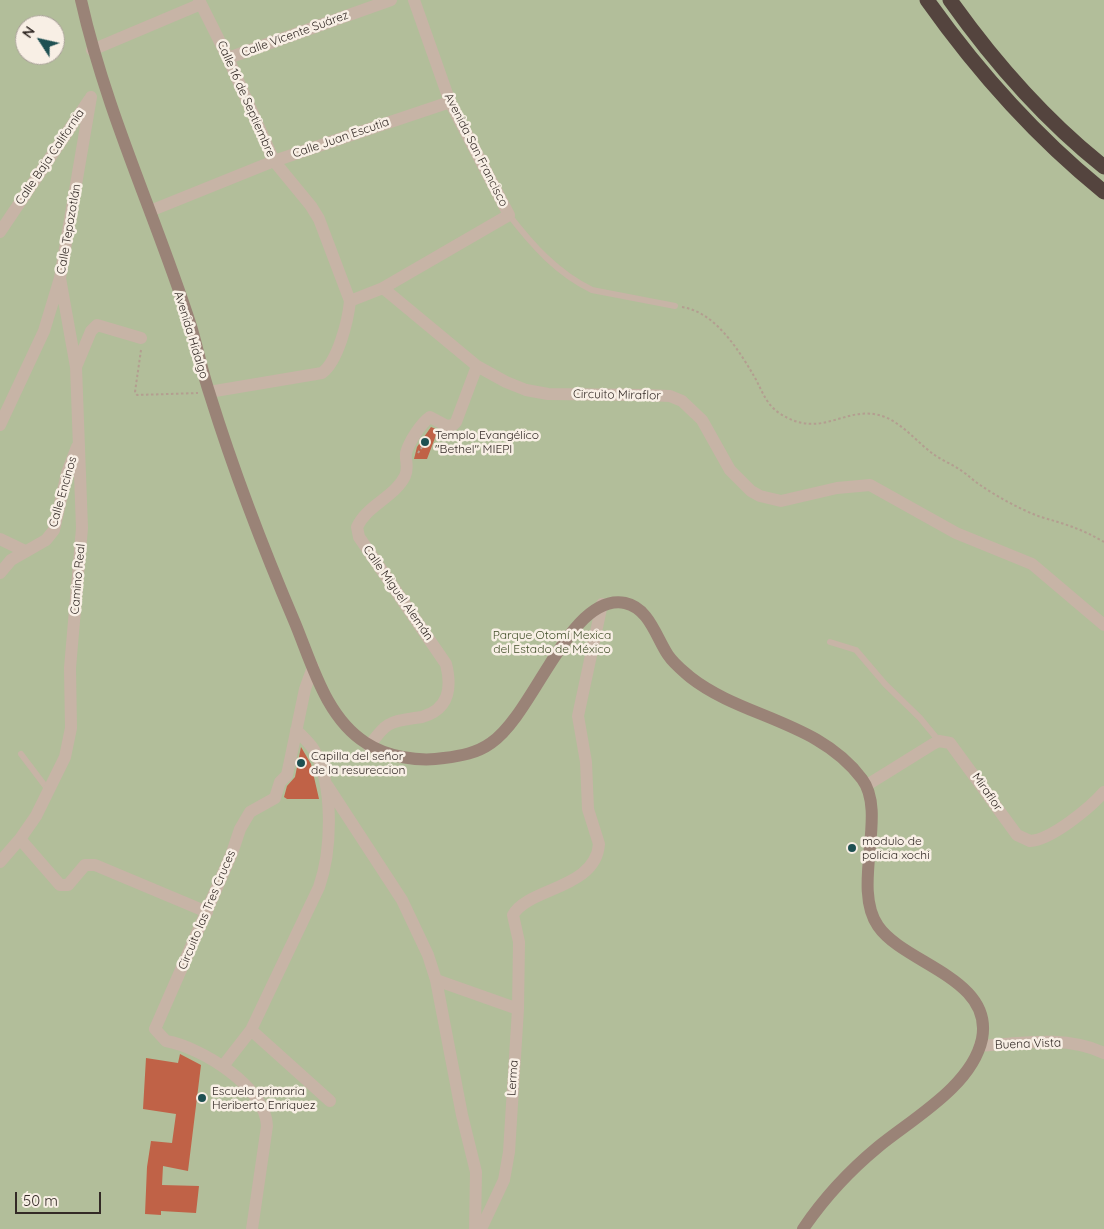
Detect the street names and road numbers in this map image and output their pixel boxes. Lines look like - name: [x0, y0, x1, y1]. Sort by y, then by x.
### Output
- street label: Calle Vicente Suárez: [240, 8, 350, 60]
- street label: Calle 16 de Septiembre: [214, 39, 278, 159]
- street label: Avenida San Francisco: [441, 91, 511, 209]
- street label: Calle Baja California: [13, 106, 87, 208]
- street label: Calle Juan Escutia: [291, 115, 391, 161]
- street label: Calle Tepozotlán: [54, 183, 84, 275]
- street label: Avenida Hidalgo: [171, 290, 211, 380]
- street label: Circuito Miraflor: [573, 387, 661, 403]
- street label: Calle Encinos: [46, 455, 80, 529]
- street label: Camino Real: [68, 543, 88, 615]
- street label: Calle Miguel Alemán: [360, 543, 436, 643]
- street label: Miraflor: [969, 770, 1005, 814]
- street label: Circuito las Tres Cruces: [175, 848, 239, 972]
- street label: Buena Vista: [995, 1036, 1061, 1052]
- street label: Lerma: [505, 1060, 521, 1096]

